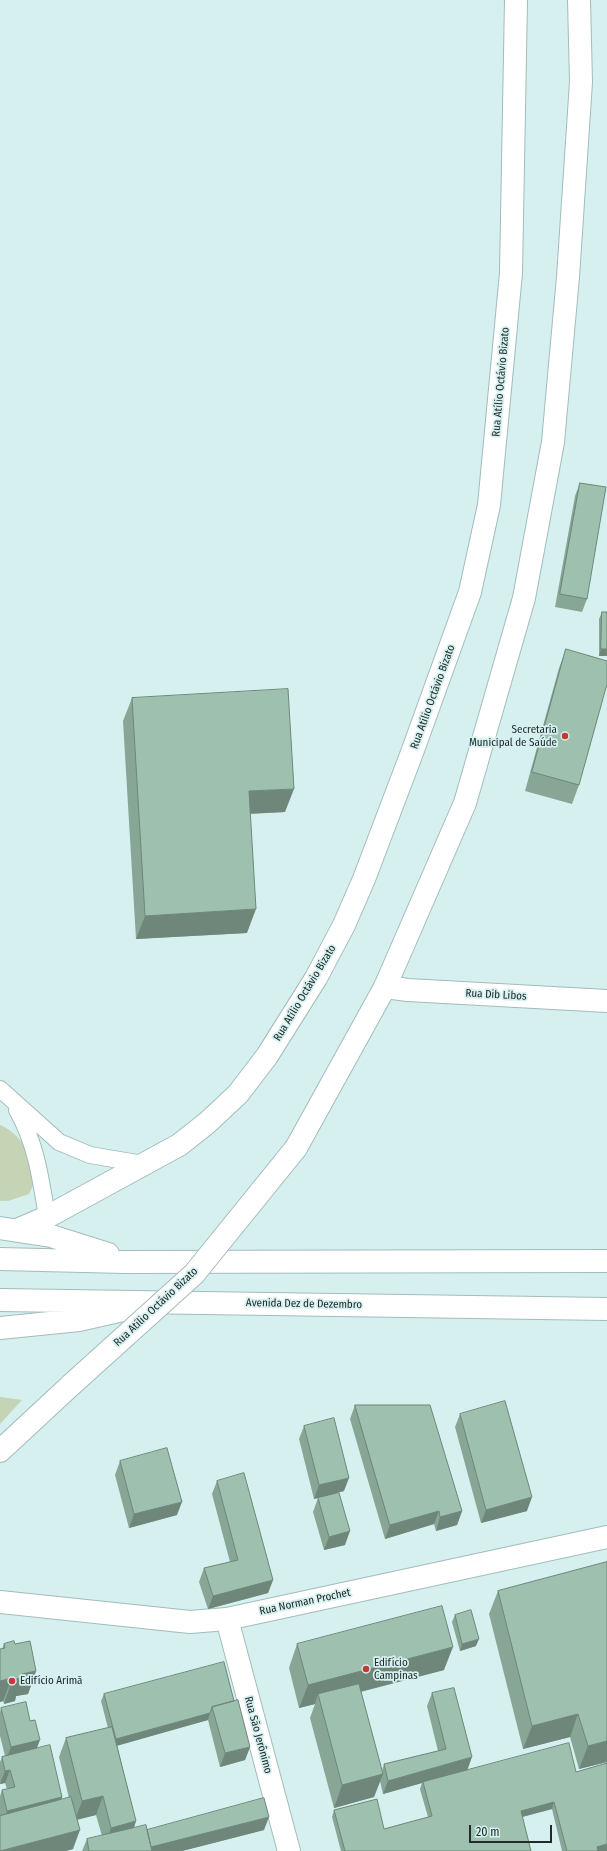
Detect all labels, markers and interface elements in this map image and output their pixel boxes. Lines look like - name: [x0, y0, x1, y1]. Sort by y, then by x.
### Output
- street label: Rua Atílio Octávio Bizato: [490, 327, 512, 437]
- street label: Rua Atílio Octávio Bizato: [408, 643, 458, 751]
- place label: Secretaria Municipal de Saúde: [469, 723, 557, 749]
- marker: Secretaria Municipal de Saúde: [560, 731, 570, 741]
- street label: Rua Atílio Octávio Bizato: [271, 942, 339, 1044]
- street label: Rua Dib Libos: [465, 987, 527, 1003]
- street label: Rua Atílio Octávio Bizato: [111, 1265, 201, 1349]
- street label: Avenida Dez de Dezembro: [246, 1296, 362, 1312]
- street label: Rua Norman Prochet: [258, 1586, 352, 1618]
- place label: Edifício Campinas: [374, 1656, 418, 1682]
- marker: Edifício Campinas: [361, 1664, 371, 1674]
- place label: Edifício Arimã: [20, 1674, 83, 1688]
- marker: Edifício Arimã: [7, 1676, 17, 1686]
- street label: Rua São Jerônimo: [241, 1695, 275, 1775]
- scale bar: [471, 1817, 554, 1843]
- text: 20 m: [476, 1825, 500, 1839]

